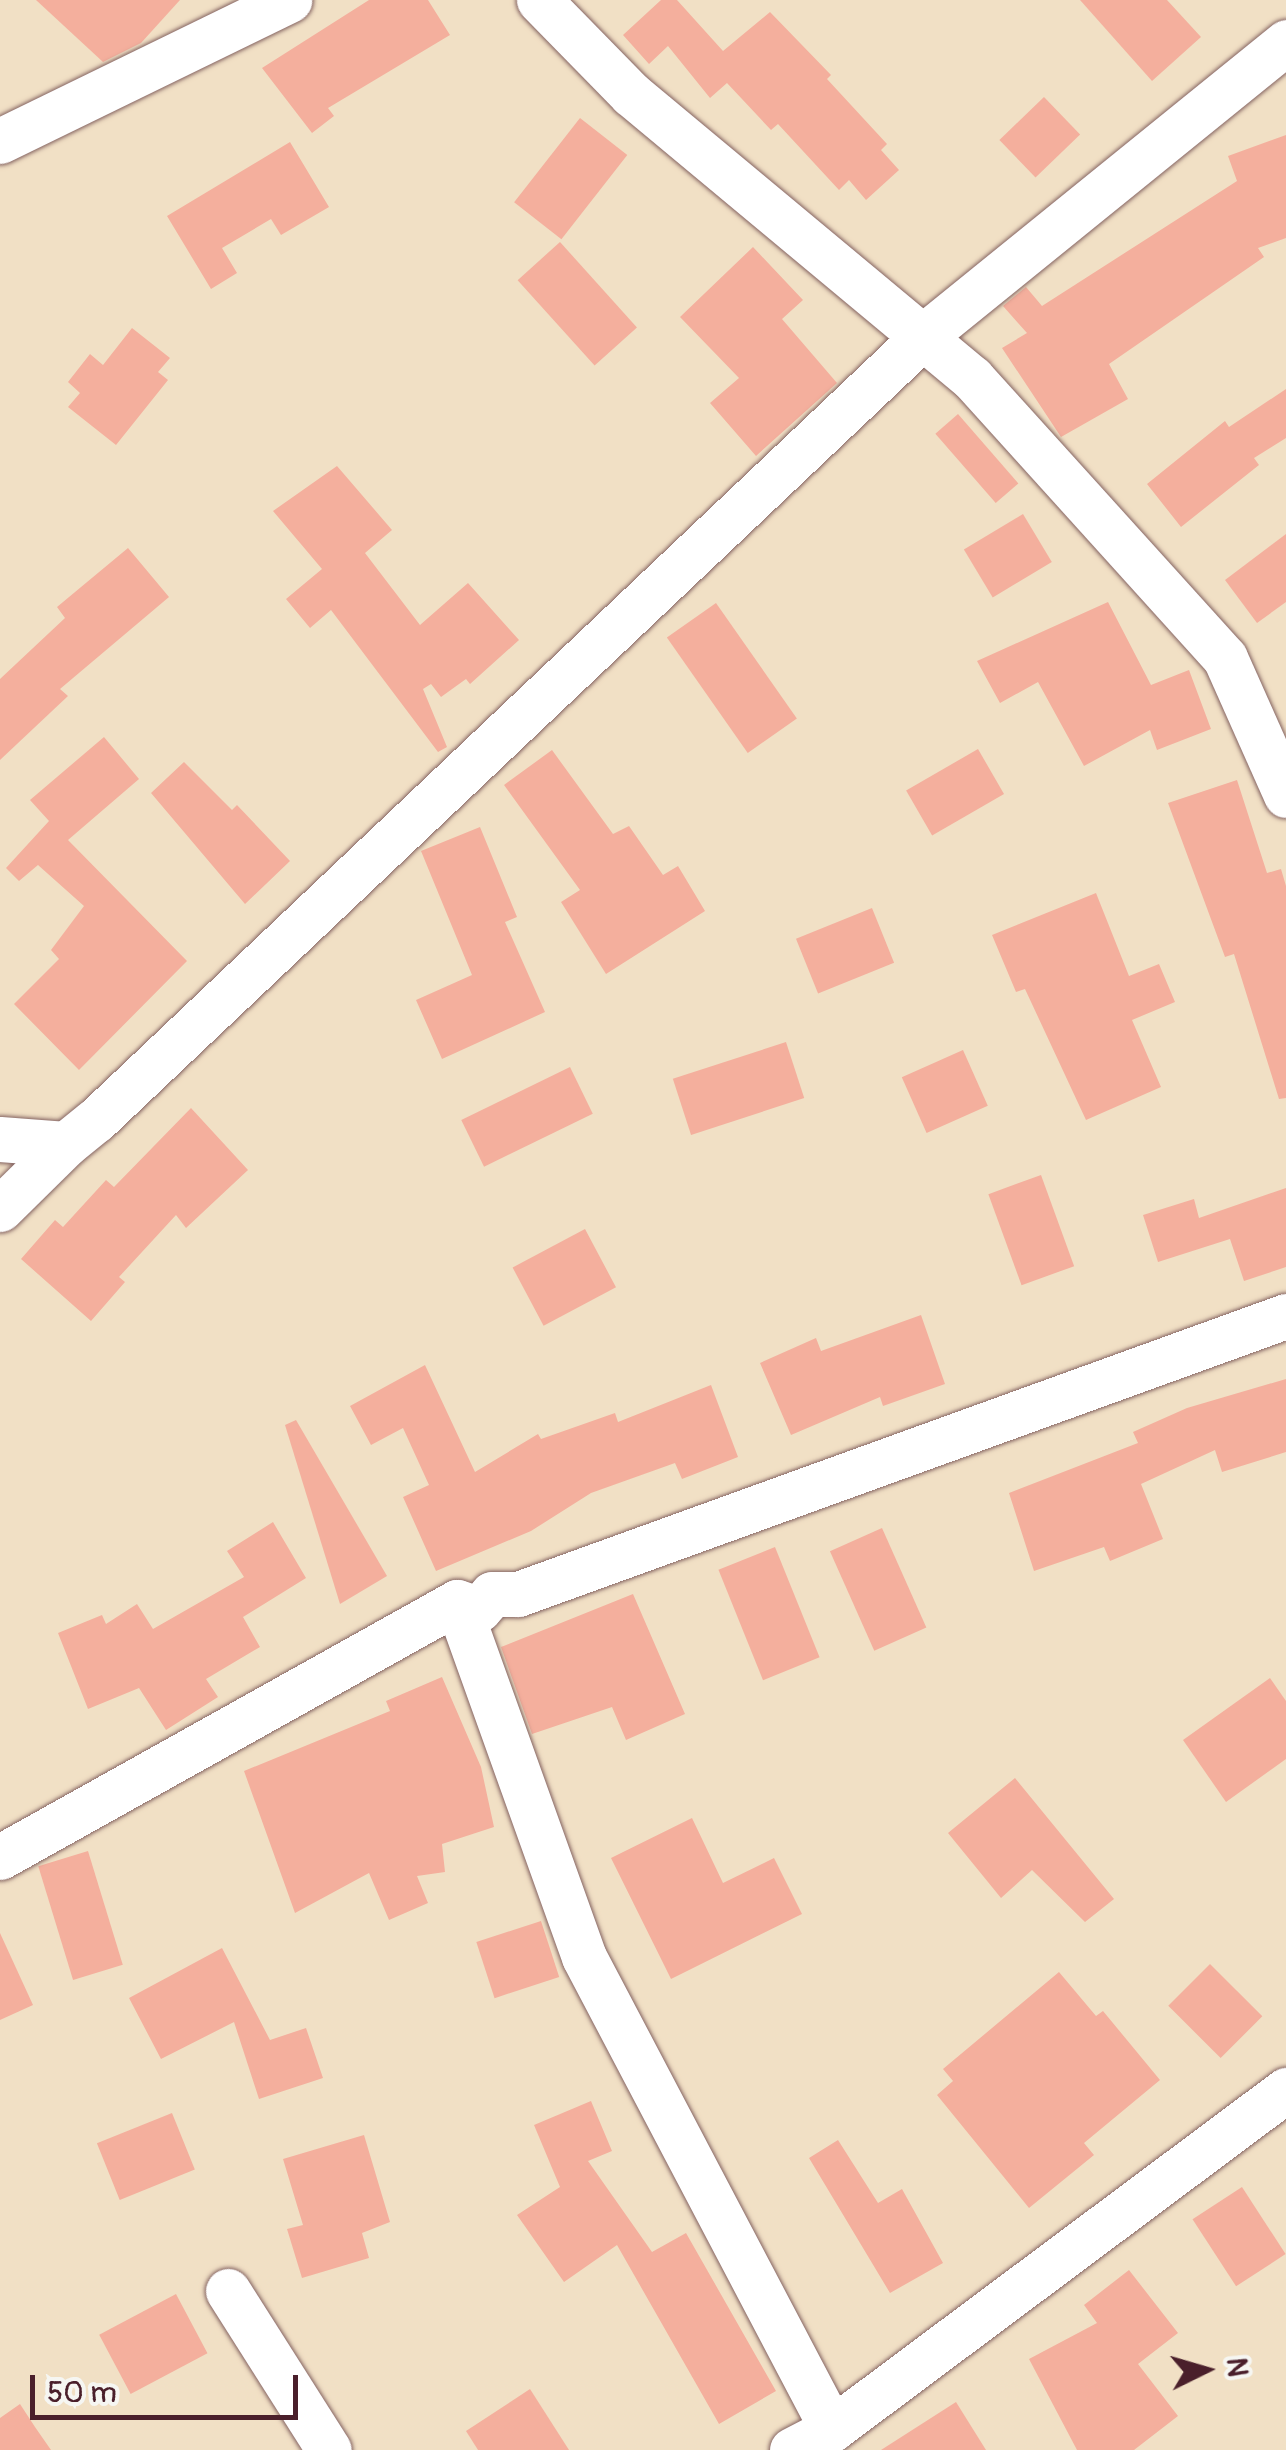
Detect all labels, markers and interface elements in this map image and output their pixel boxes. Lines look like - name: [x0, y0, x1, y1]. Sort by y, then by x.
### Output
- north arrow: [1156, 2320, 1256, 2420]
- scale bar: [35, 2355, 302, 2417]
- text: N: [1218, 2356, 1255, 2378]
- text: 50 m: [47, 2374, 117, 2411]

